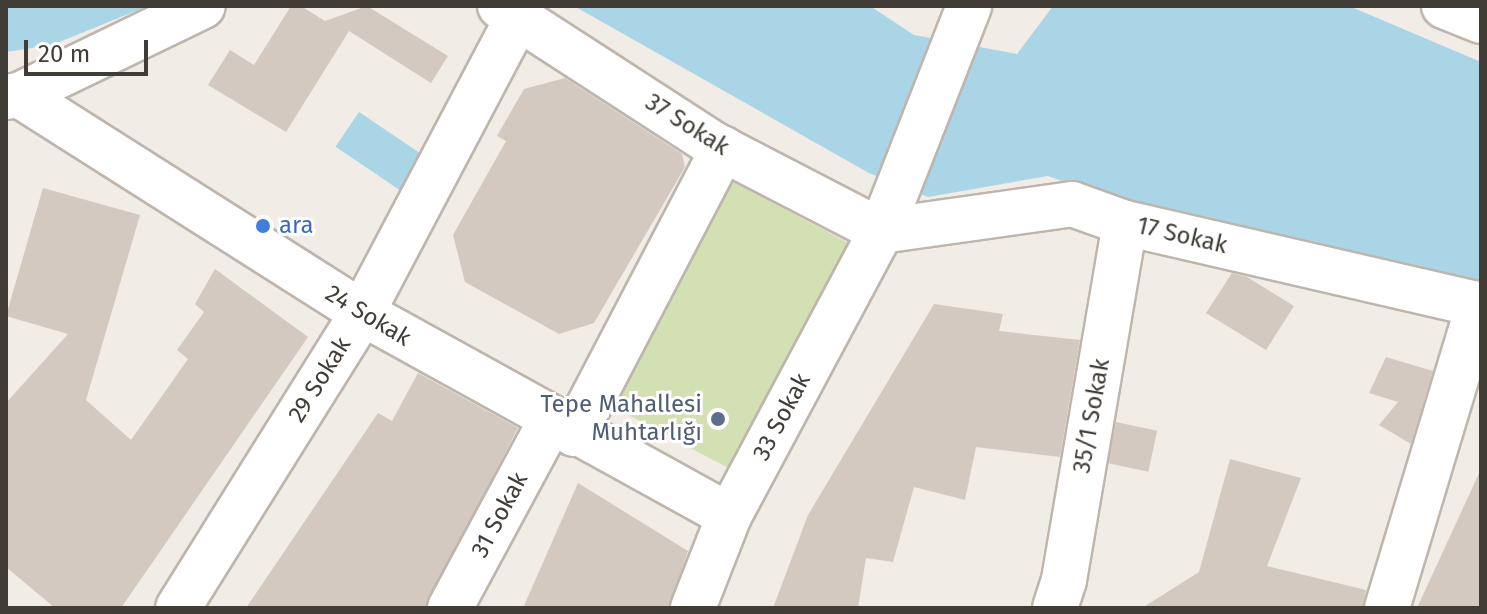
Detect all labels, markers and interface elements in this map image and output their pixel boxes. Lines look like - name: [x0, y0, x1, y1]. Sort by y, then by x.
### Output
- scale bar: [28, 24, 152, 74]
- text: 20 m: [38, 40, 90, 68]
- street label: 37 Sokak: [640, 88, 734, 162]
- place label: ara: [279, 212, 314, 240]
- street label: 17 Sokak: [1134, 212, 1230, 260]
- marker: ara: [254, 217, 272, 235]
- street label: 24 Sokak: [320, 279, 416, 353]
- street label: 29 Sokak: [283, 332, 357, 428]
- street label: 35/1 Sokak: [1068, 357, 1116, 475]
- street label: 33 Sokak: [747, 368, 817, 466]
- place label: Tepe Mahallesi Muhtarlığı: [541, 391, 702, 447]
- marker: Tepe Mahallesi Muhtarlığı: [709, 410, 727, 428]
- street label: 31 Sokak: [466, 467, 534, 563]

